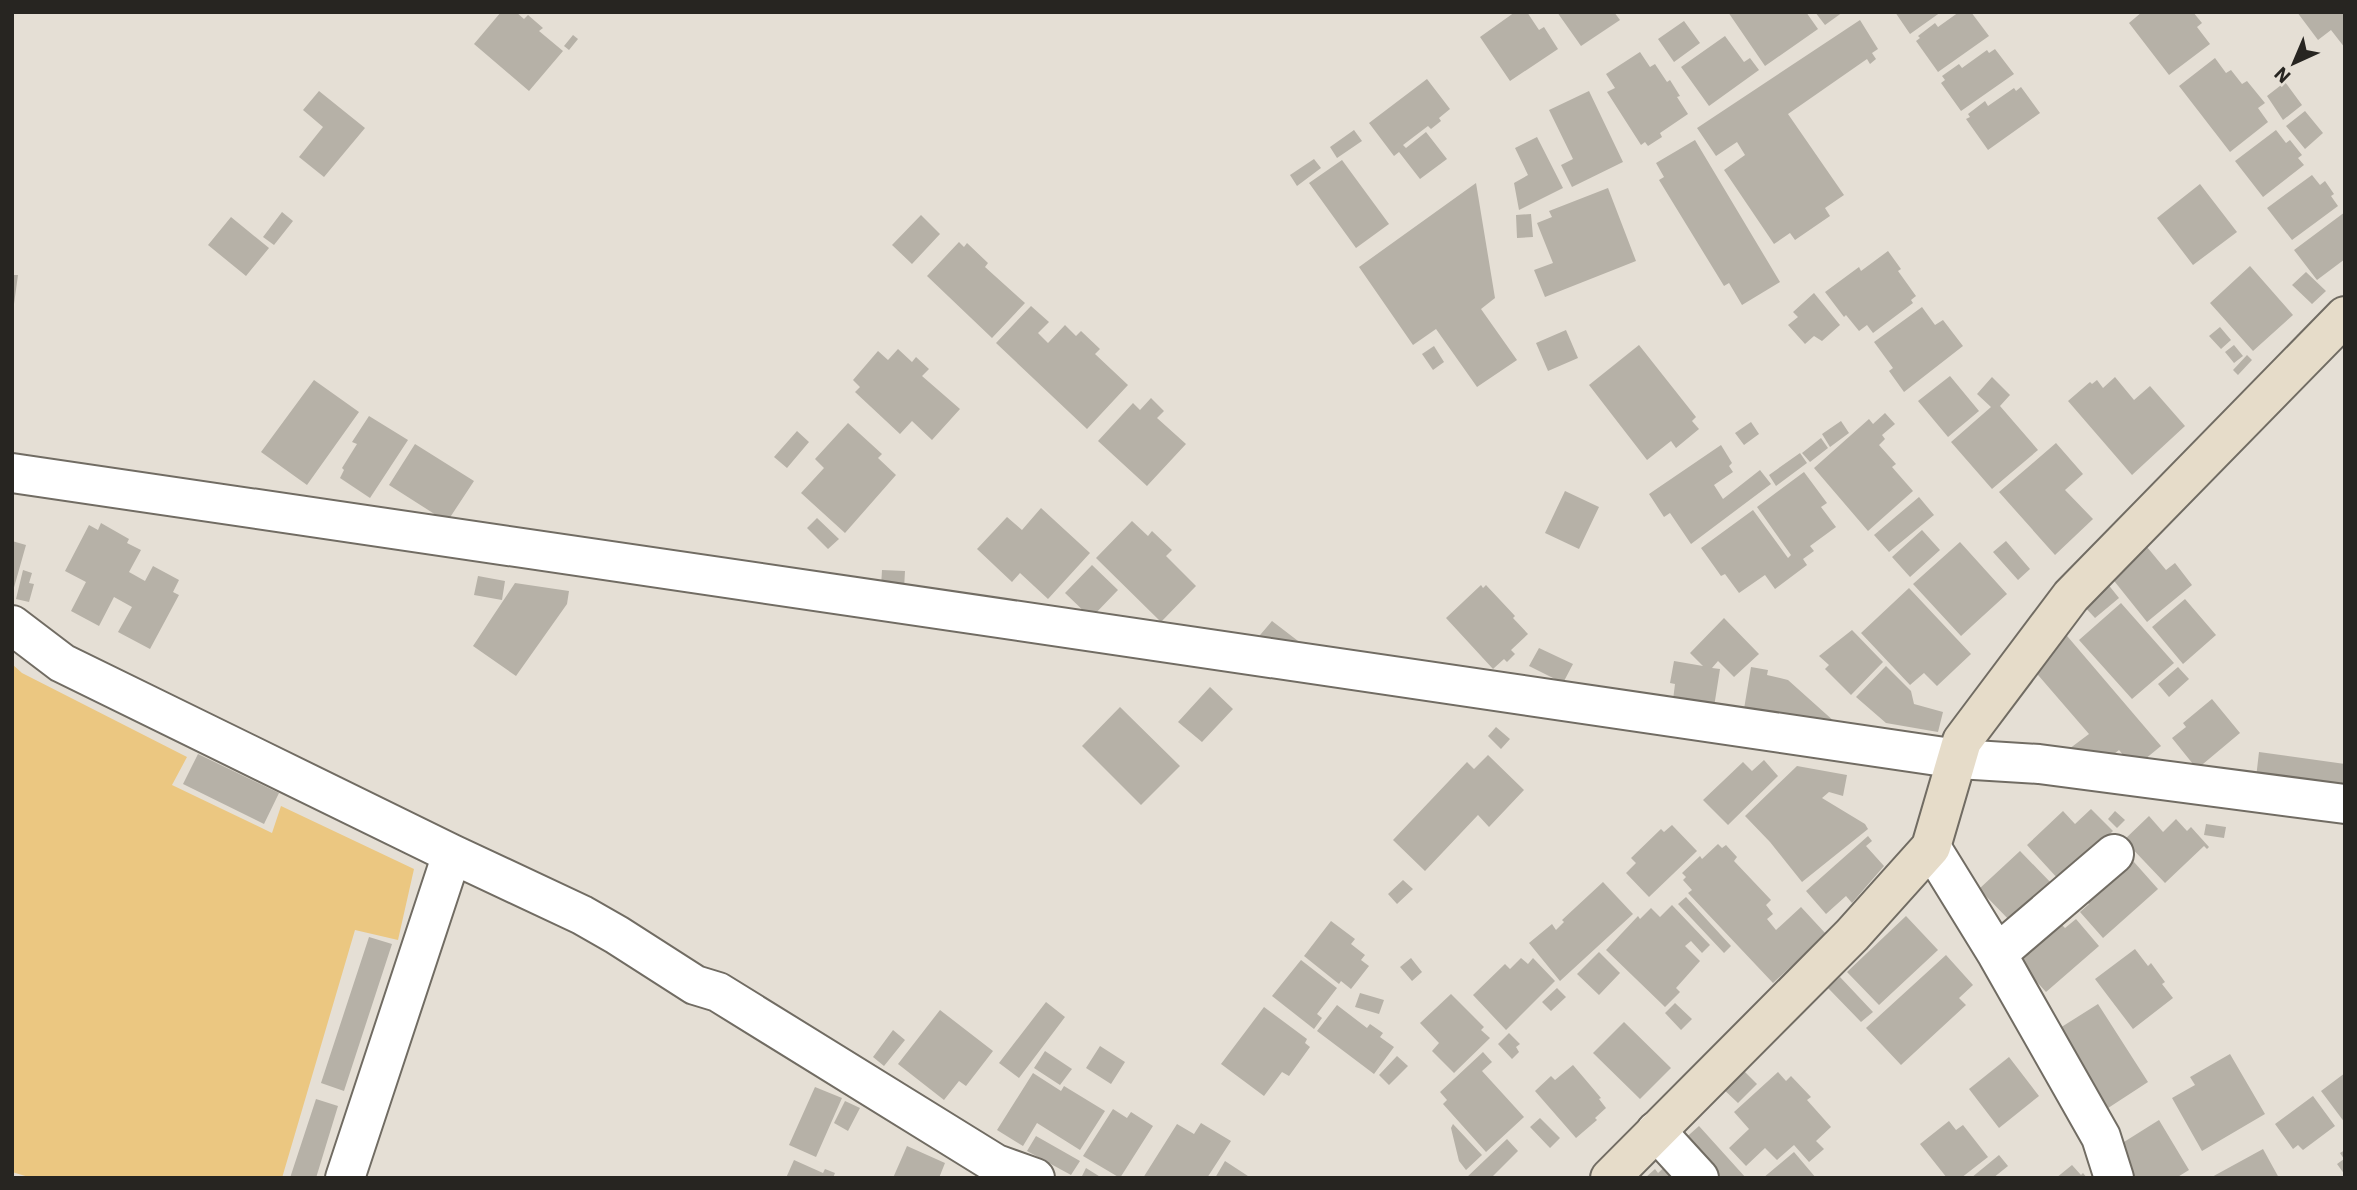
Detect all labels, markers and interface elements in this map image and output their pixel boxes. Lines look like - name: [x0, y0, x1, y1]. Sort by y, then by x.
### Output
- north arrow: [2259, 28, 2329, 98]
- text: N: [2269, 62, 2295, 89]

